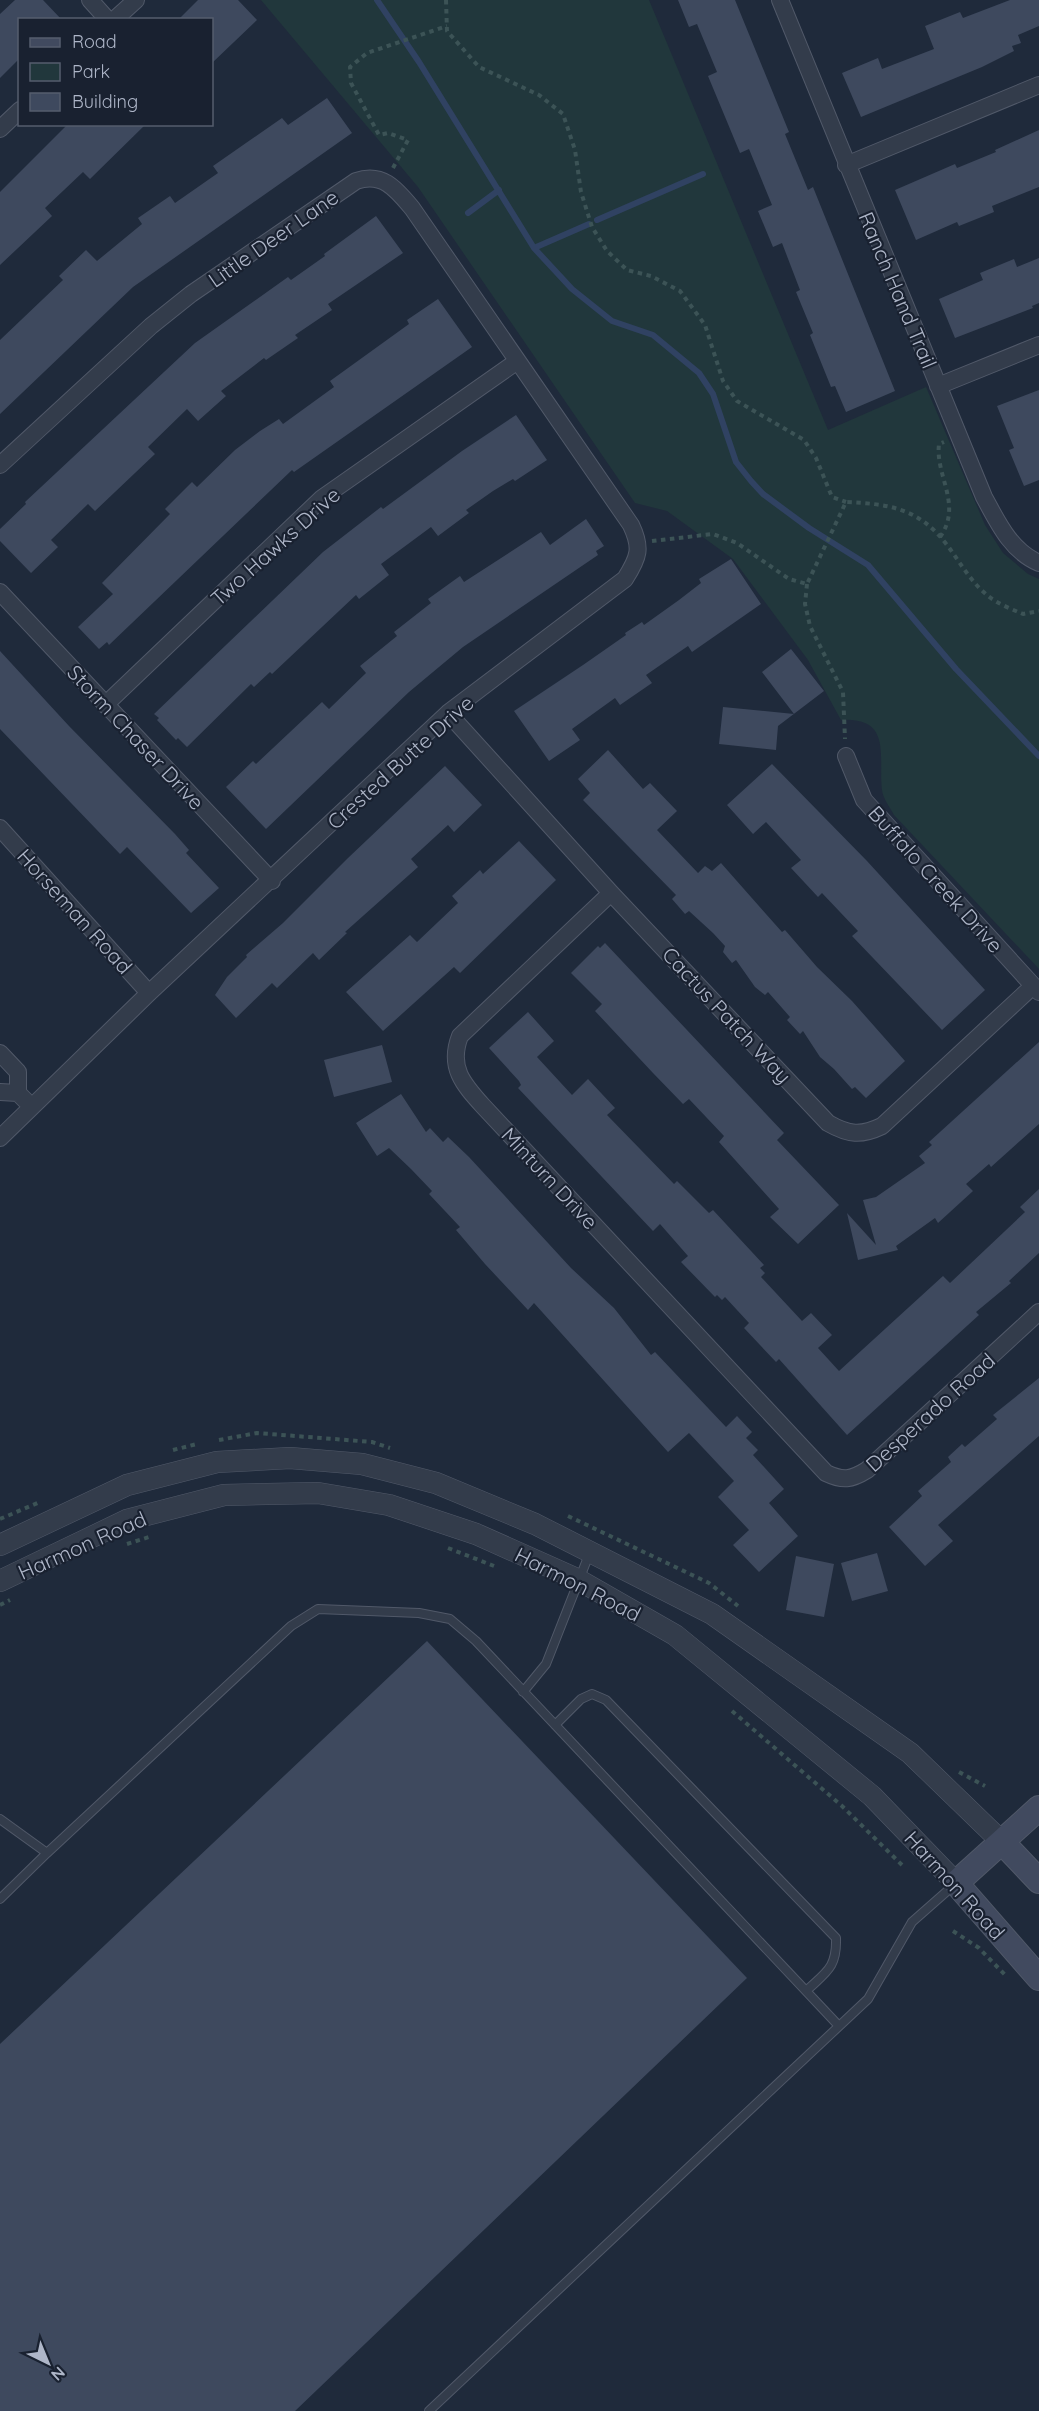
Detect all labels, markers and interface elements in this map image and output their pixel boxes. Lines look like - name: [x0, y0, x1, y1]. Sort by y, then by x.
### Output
- legend: [18, 18, 213, 126]
- text: Road: [72, 30, 117, 53]
- text: Park: [72, 60, 110, 83]
- text: Building: [72, 90, 138, 113]
- street label: Little Deer Lane: [203, 184, 343, 292]
- street label: Ranch Hand Trail: [853, 208, 943, 372]
- street label: Two Hawks Drive: [205, 481, 345, 611]
- street label: Storm Chaser Drive: [62, 659, 210, 815]
- street label: Crested Butte Drive: [321, 689, 479, 835]
- street label: Buffalo Creek Drive: [863, 800, 1009, 958]
- street label: Horseman Road: [12, 843, 138, 979]
- street label: Cactus Patch Way: [657, 941, 797, 1089]
- street label: Minturn Drive: [496, 1122, 604, 1234]
- street label: Desperado Road: [860, 1347, 1000, 1477]
- street label: Harmon Road: [14, 1505, 150, 1585]
- street label: Harmon Road: [511, 1541, 645, 1627]
- street label: Harmon Road: [899, 1825, 1011, 1945]
- north arrow: [18, 2333, 78, 2393]
- text: N: [47, 2363, 69, 2385]

